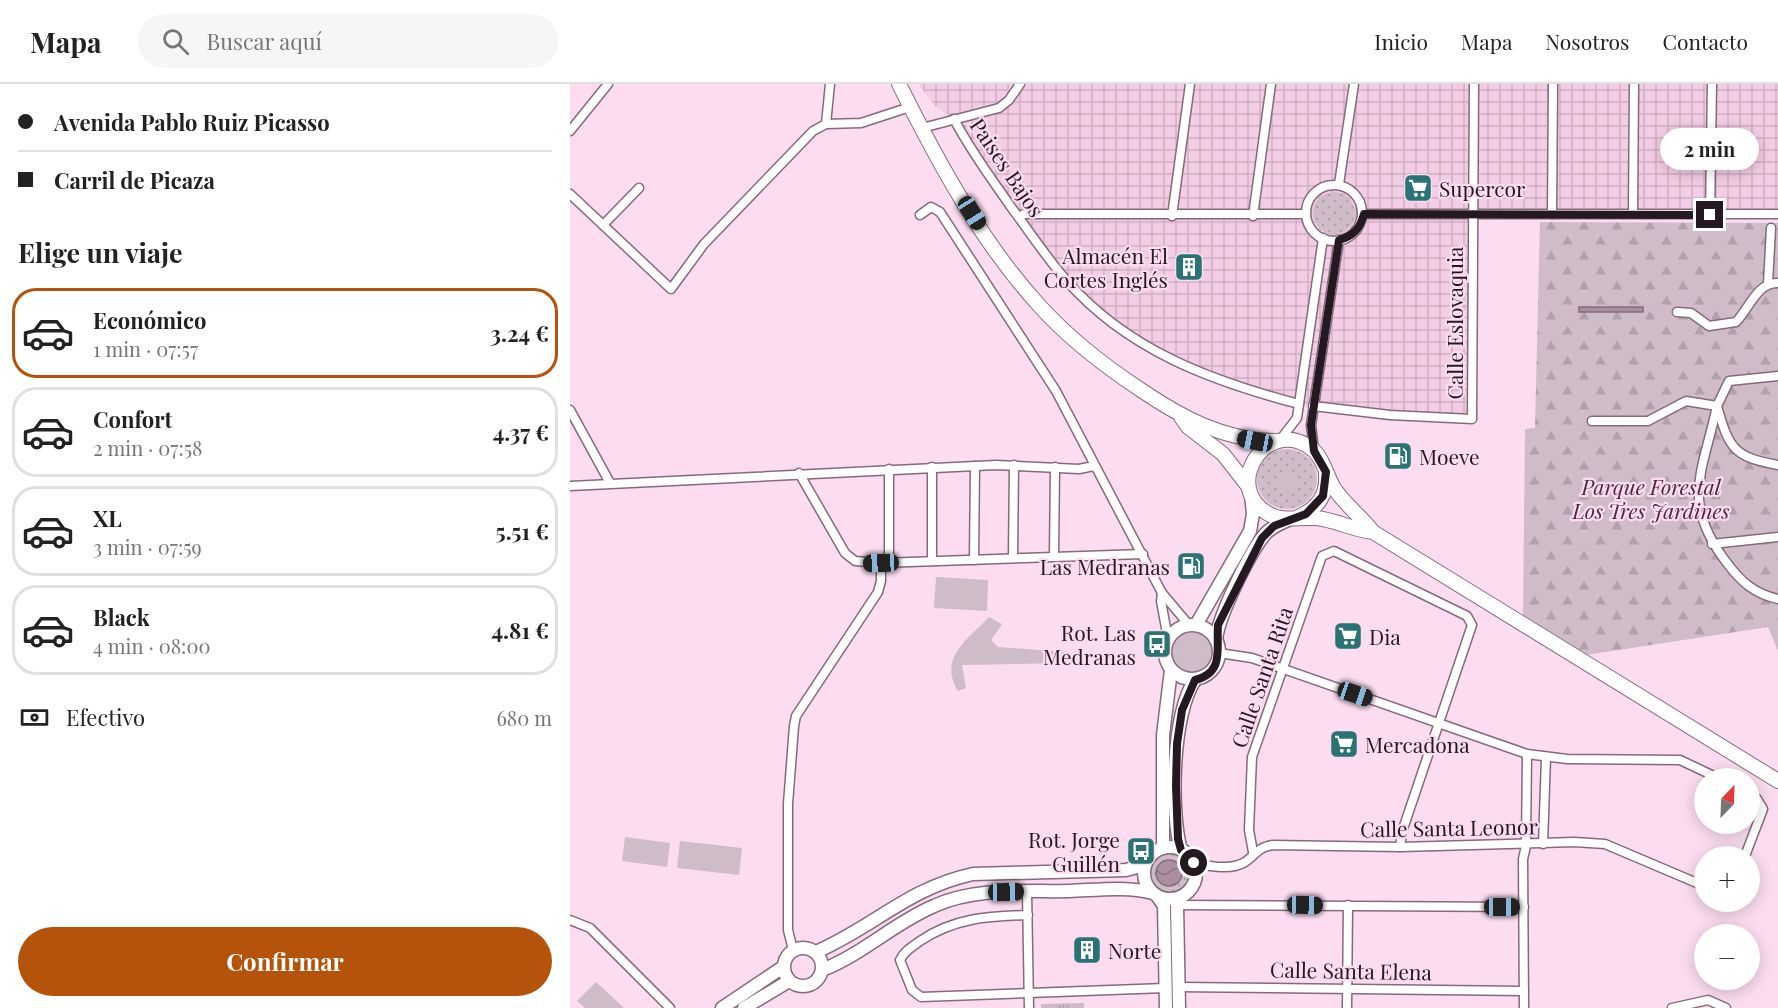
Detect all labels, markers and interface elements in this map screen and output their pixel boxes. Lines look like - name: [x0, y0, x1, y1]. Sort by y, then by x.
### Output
- search box: [138, 14, 558, 68]
- text: Mapa: [30, 23, 102, 60]
- icon: search: [159, 25, 192, 58]
- text: Buscar aquí: [207, 26, 322, 56]
- text: Inicio: [1374, 27, 1428, 55]
- text: Mapa: [1461, 27, 1512, 55]
- text: Nosotros: [1545, 27, 1629, 55]
- text: Contacto: [1662, 27, 1748, 55]
- text: Avenida Pablo Ruiz Picasso: [54, 107, 330, 137]
- street label: Paises Bajos: [965, 112, 1051, 222]
- callout: 2 min: [1660, 128, 1760, 170]
- text: 2 min: [1684, 135, 1735, 162]
- text: Carril de Picaza: [54, 165, 215, 195]
- supermarket icon: Supercor: [1402, 172, 1434, 204]
- place label: Supercor: [1439, 174, 1526, 202]
- car: [955, 193, 989, 233]
- route end: [1696, 201, 1723, 228]
- text: Elige un viaje: [18, 234, 183, 270]
- place label: Almacén El Cortes Inglés: [1044, 241, 1168, 293]
- street label: Calle Eslovaquia: [1440, 246, 1468, 400]
- building icon: Almacén El Cortes Inglés: [1173, 251, 1205, 283]
- text: Económico: [93, 305, 206, 335]
- icon: car: [21, 306, 75, 360]
- text: 3.24 €: [490, 318, 549, 348]
- text: 1 min · 07:57: [93, 335, 198, 362]
- text: Confort: [93, 404, 172, 434]
- icon: car: [21, 405, 75, 459]
- text: 4.37 €: [493, 417, 549, 447]
- car: [1236, 429, 1274, 453]
- text: 2 min · 07:58: [93, 434, 203, 461]
- fuel station icon: Moeve: [1382, 440, 1414, 472]
- place label: Moeve: [1419, 442, 1480, 470]
- park label: Parque Forestal Los Tres Jardines: [1571, 472, 1730, 524]
- text: XL: [93, 503, 122, 533]
- icon: car: [21, 504, 75, 558]
- text: 5.51 €: [496, 516, 549, 546]
- text: 3 min · 07:59: [93, 533, 202, 560]
- fuel station icon: Las Medranas: [1175, 550, 1207, 582]
- place label: Las Medranas: [1040, 552, 1170, 580]
- car: [863, 553, 899, 573]
- text: Black: [93, 602, 150, 632]
- street label: Calle Santa Rita: [1224, 602, 1298, 751]
- icon: car: [21, 603, 75, 657]
- text: 4.81 €: [491, 615, 549, 645]
- place label: Rot. Las Medranas: [1043, 618, 1136, 670]
- supermarket icon: Dia: [1332, 620, 1364, 652]
- place label: Dia: [1369, 622, 1401, 650]
- bus stop icon: Rot. Las Medranas: [1141, 628, 1173, 660]
- text: 4 min · 08:00: [93, 632, 210, 659]
- car: [1335, 680, 1375, 708]
- icon: cash: [18, 701, 51, 734]
- text: Efectivo: [66, 702, 145, 732]
- text: 680 m: [497, 704, 552, 731]
- supermarket icon: Mercadona: [1328, 728, 1360, 760]
- place label: Mercadona: [1365, 730, 1470, 758]
- north arrow: [1694, 768, 1760, 834]
- map controls: [1694, 768, 1760, 990]
- street label: Calle Santa Leonor: [1360, 811, 1539, 843]
- place label: Rot. Jorge Guillén: [1028, 825, 1120, 877]
- bus stop icon: Rot. Jorge Guillén: [1125, 835, 1157, 867]
- button: +: [1694, 846, 1760, 912]
- route start: [1180, 849, 1207, 876]
- car: [988, 883, 1024, 901]
- car: [1287, 896, 1323, 914]
- car: [1484, 898, 1520, 916]
- button: −: [1694, 924, 1760, 990]
- button: Confirmar: [18, 927, 552, 996]
- building icon: Norte: [1071, 934, 1103, 966]
- place label: Norte: [1108, 936, 1161, 964]
- street label: Calle Santa Elena: [1270, 955, 1433, 985]

